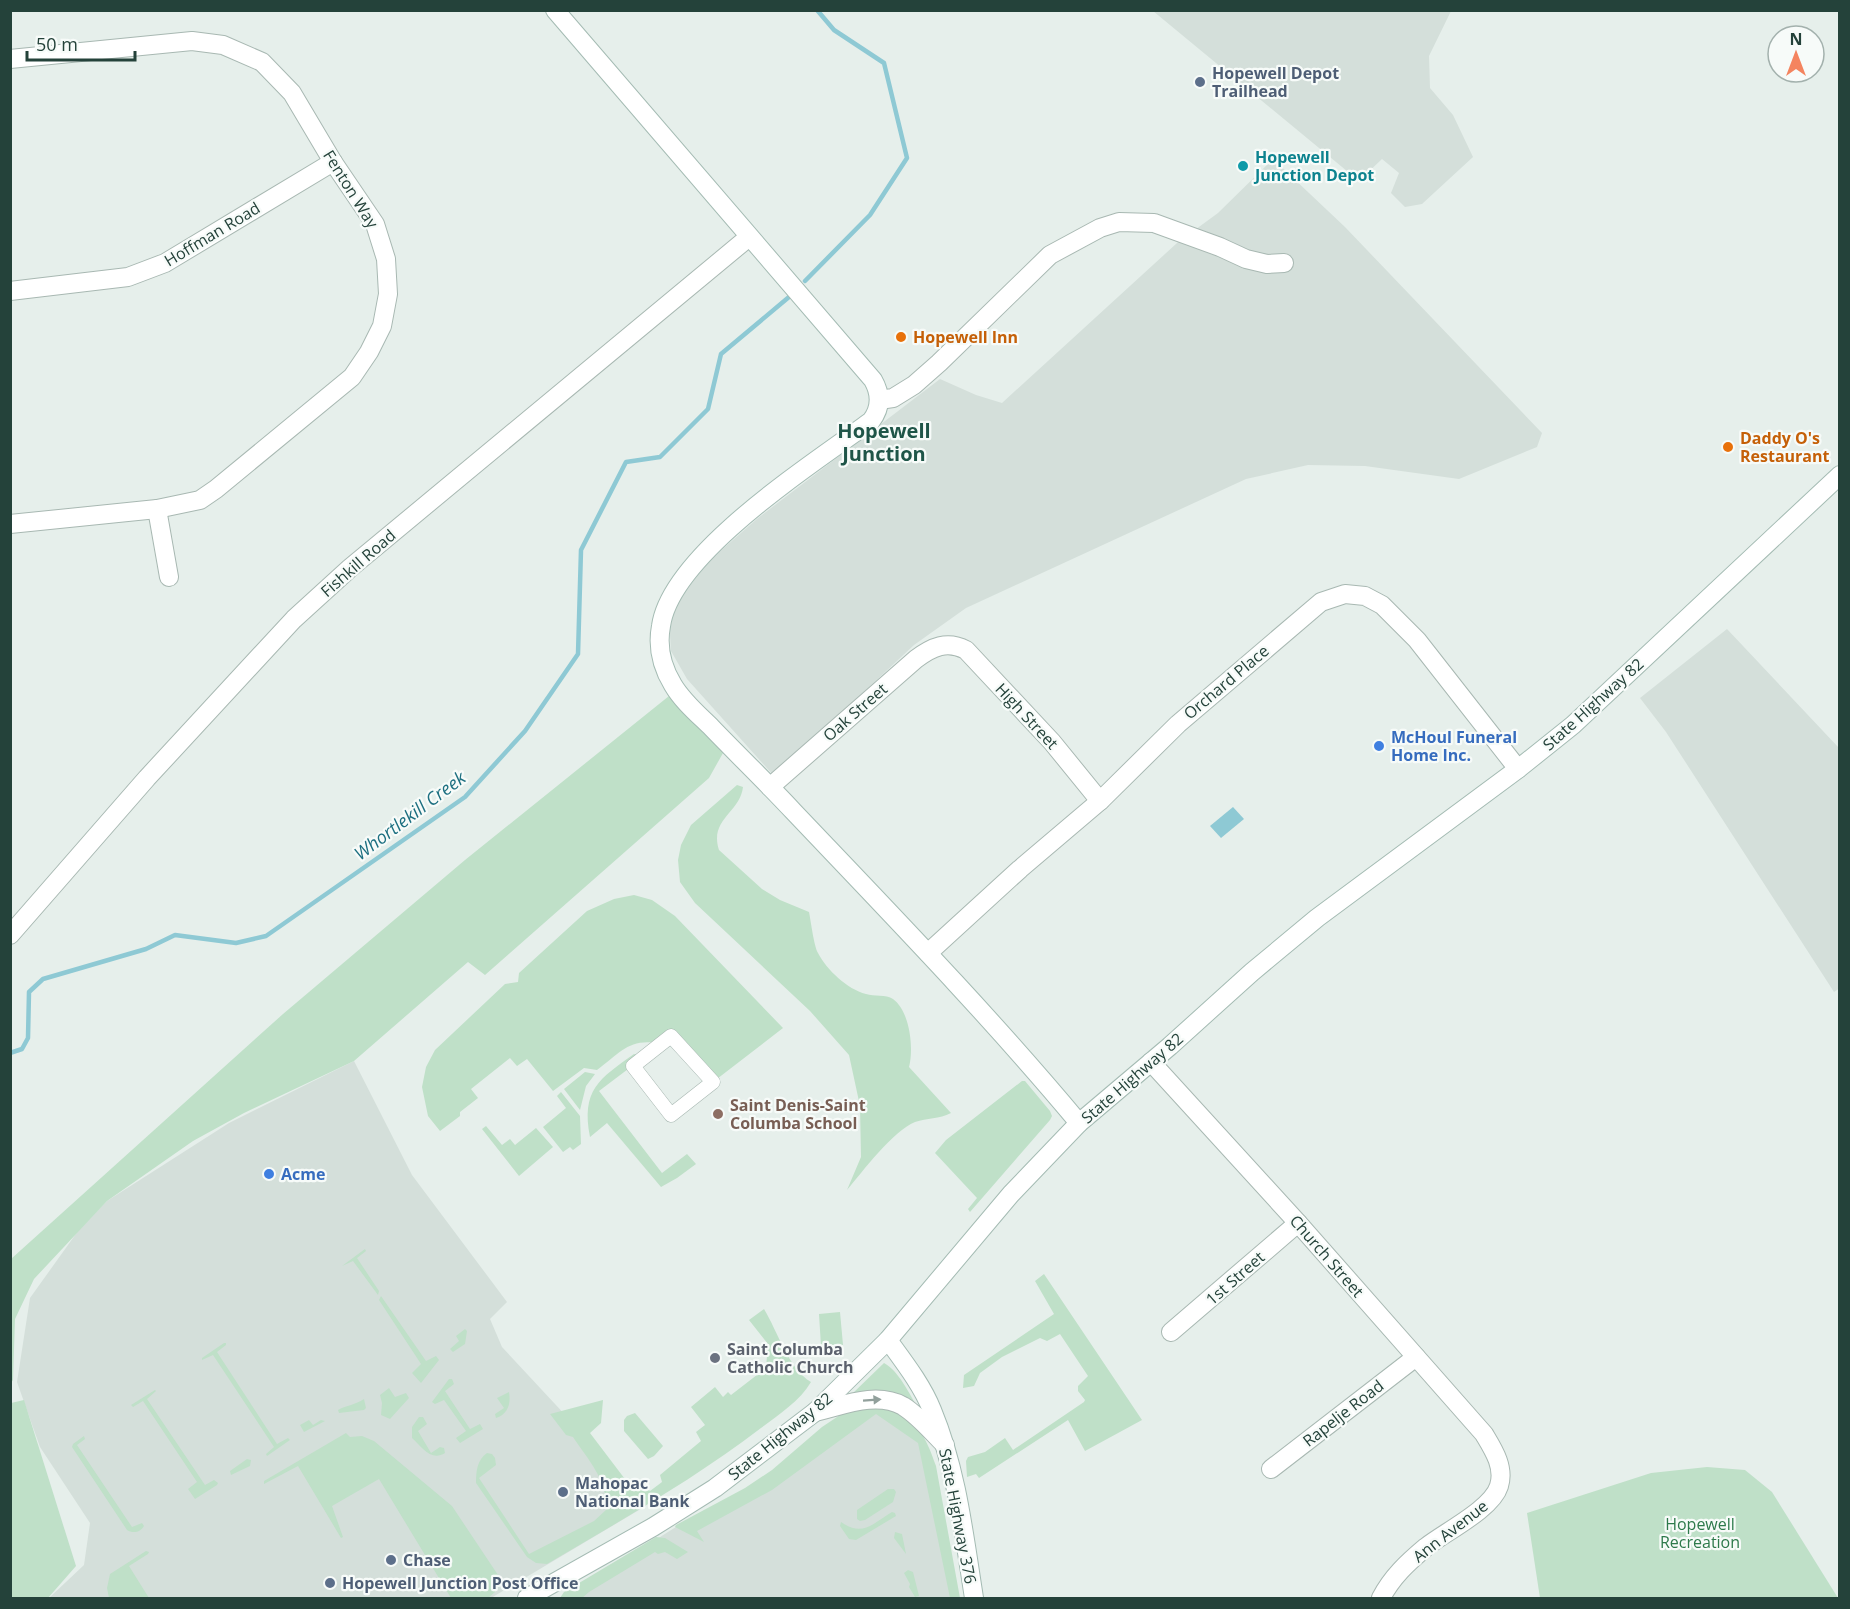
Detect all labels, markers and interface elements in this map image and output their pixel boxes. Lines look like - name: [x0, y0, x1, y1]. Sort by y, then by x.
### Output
- scale bar: [27, 24, 135, 62]
- north arrow: [1766, 24, 1826, 84]
- text: N: [1789, 28, 1803, 50]
- text: 50 m: [36, 32, 78, 56]
- place label: Hopewell Depot Trailhead: [1212, 62, 1339, 102]
- marker: Hopewell Depot Trailhead: [1193, 75, 1207, 89]
- street label: Fenton Way: [318, 146, 384, 233]
- place label: Hopewell Junction Depot: [1253, 146, 1374, 186]
- marker: Hopewell Junction Depot: [1236, 159, 1250, 173]
- street label: Hoffman Road: [160, 197, 264, 271]
- place label: Hopewell Inn: [913, 326, 1018, 348]
- marker: Hopewell Inn: [894, 330, 908, 344]
- district label: Hopewell Junction: [837, 417, 931, 467]
- place label: Daddy O's Restaurant: [1740, 427, 1830, 467]
- marker: Daddy O's Restaurant: [1721, 440, 1735, 454]
- street label: Fishkill Road: [316, 524, 400, 602]
- street label: Orchard Place: [1179, 640, 1273, 724]
- street label: State Highway 82: [1538, 653, 1648, 755]
- street label: Oak Street: [818, 678, 892, 746]
- street label: High Street: [991, 678, 1064, 754]
- place label: McHoul Funeral Home Inc.: [1391, 726, 1517, 766]
- marker: McHoul Funeral Home Inc.: [1372, 739, 1386, 753]
- water label: Whortlekill Creek: [349, 765, 471, 865]
- street label: State Highway 82: [1076, 1028, 1188, 1128]
- place label: Saint Denis-Saint Columba School: [730, 1094, 866, 1134]
- marker: Saint Denis-Saint Columba School: [711, 1107, 725, 1121]
- place label: Acme: [281, 1163, 325, 1185]
- marker: Acme: [262, 1167, 276, 1181]
- street label: Church Street: [1285, 1210, 1369, 1302]
- street label: 1st Street: [1201, 1246, 1269, 1310]
- place label: Saint Columba Catholic Church: [727, 1338, 854, 1378]
- marker: Saint Columba Catholic Church: [708, 1351, 722, 1365]
- street label: Rapelje Road: [1298, 1374, 1388, 1452]
- street label: State Highway 82: [723, 1387, 837, 1485]
- one-way arrow: [862, 1396, 881, 1405]
- street label: State Highway 376: [934, 1446, 982, 1586]
- place label: Mahopac National Bank: [575, 1472, 690, 1512]
- marker: Mahopac National Bank: [556, 1485, 570, 1499]
- street label: Ann Avenue: [1408, 1495, 1492, 1567]
- park label: Hopewell Recreation: [1660, 1513, 1740, 1553]
- place label: Chase: [403, 1549, 451, 1571]
- marker: Chase: [384, 1553, 398, 1567]
- place label: Hopewell Junction Post Office: [342, 1572, 578, 1594]
- marker: Hopewell Junction Post Office: [323, 1576, 337, 1590]

